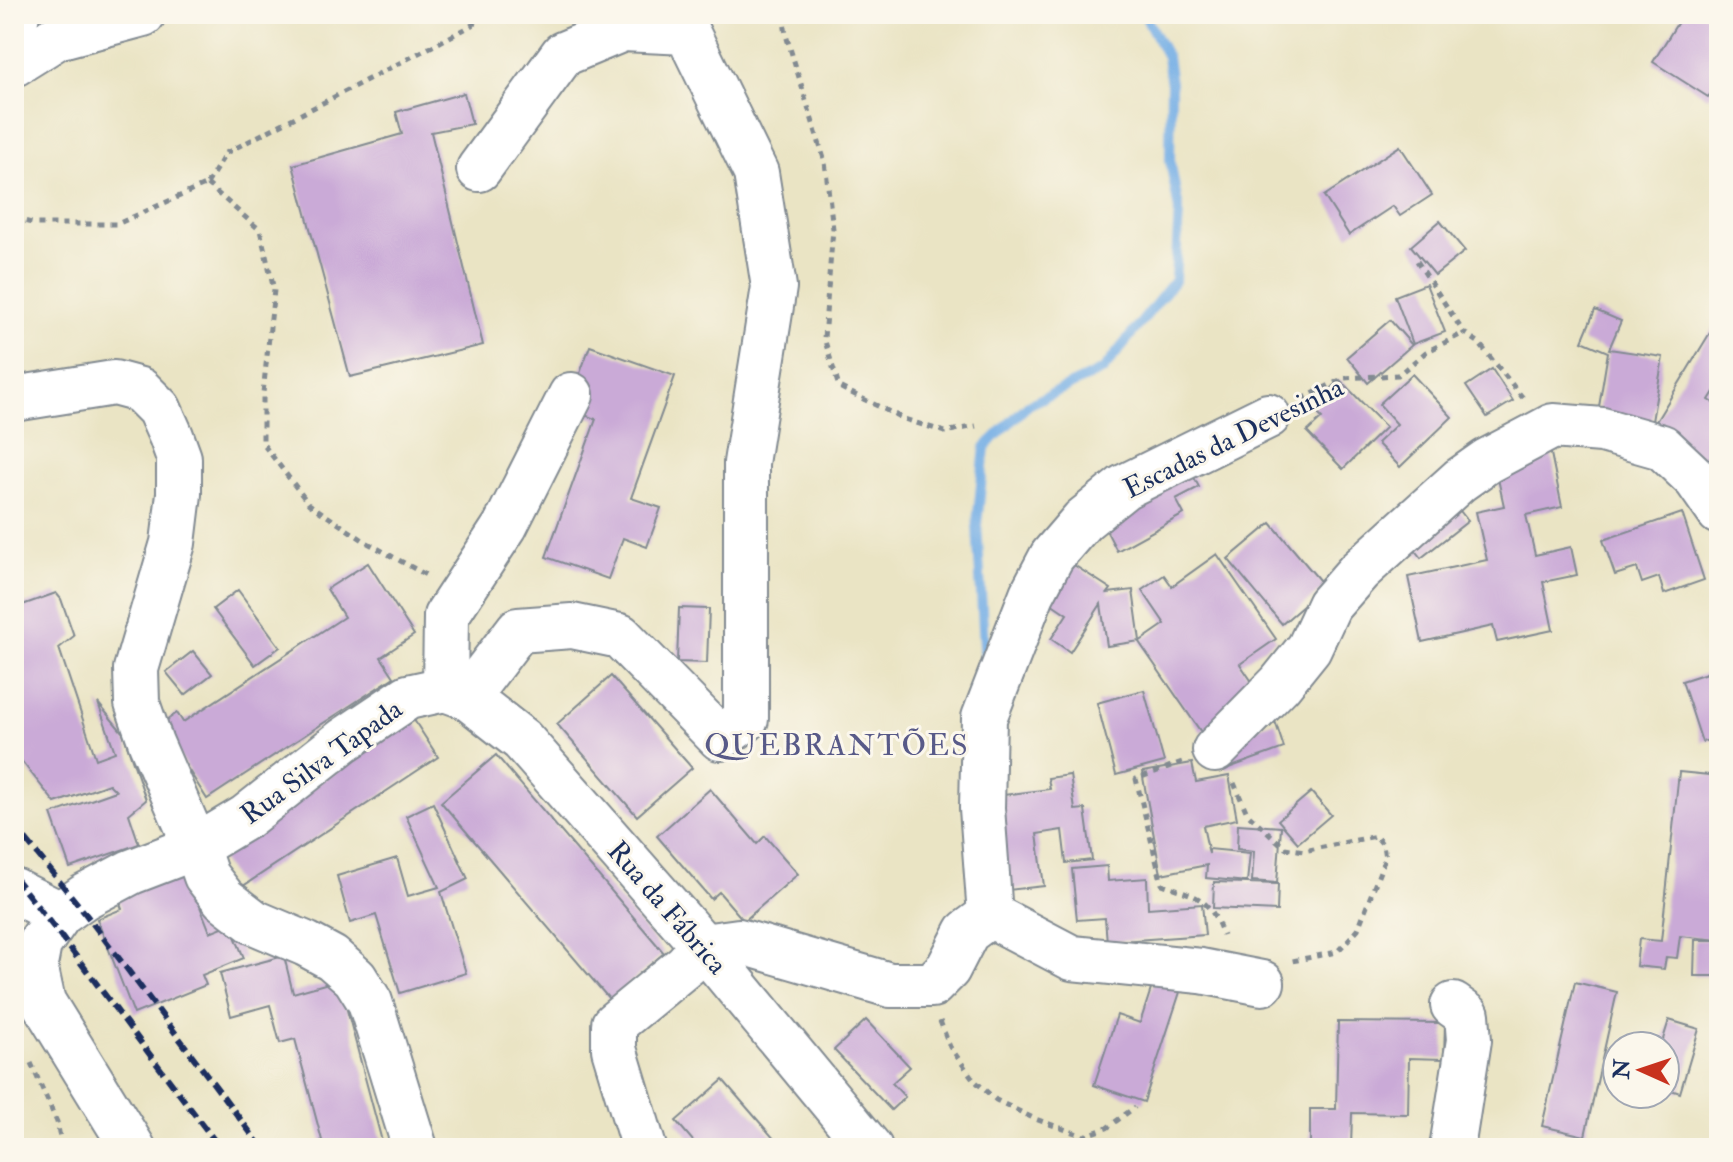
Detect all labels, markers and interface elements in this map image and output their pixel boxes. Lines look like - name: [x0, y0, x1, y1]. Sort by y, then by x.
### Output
- street label: Escadas da Devesinha: [1118, 370, 1350, 507]
- street label: Rua Silva Tapada: [234, 692, 410, 833]
- district label: QUEBRANTÕES: [704, 727, 970, 764]
- street label: Rua da Fábrica: [599, 834, 735, 982]
- north arrow: [1601, 1030, 1681, 1110]
- text: N: [1607, 1058, 1637, 1081]

